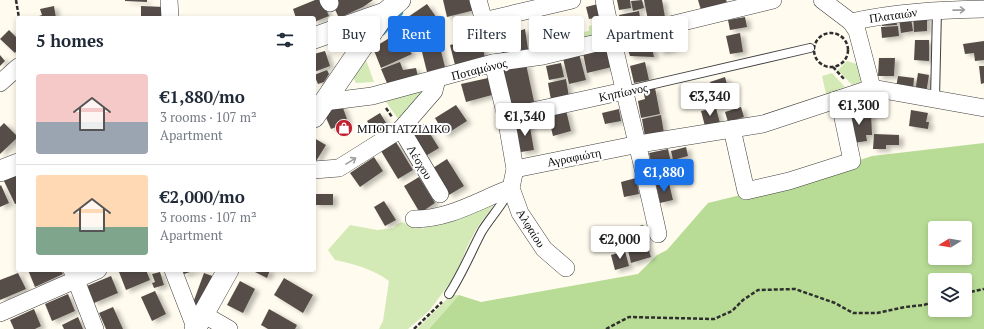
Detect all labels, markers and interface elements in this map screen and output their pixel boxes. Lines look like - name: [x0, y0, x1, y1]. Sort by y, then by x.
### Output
- street label: Πλαταιών: [868, 4, 919, 26]
- one-way arrow: [952, 6, 965, 14]
- chip: Buy: [328, 16, 380, 52]
- chip: Rent: [388, 16, 445, 52]
- chip: Filters: [453, 16, 521, 52]
- chip: New: [529, 16, 584, 52]
- chip: Apartment: [592, 16, 688, 52]
- text: 5 homes: [36, 29, 104, 52]
- icon: filters: [274, 29, 296, 51]
- street label: Ποταμώνος: [450, 55, 509, 83]
- street label: Κηπίωνος: [597, 79, 649, 104]
- pin: €3,340: [677, 83, 743, 117]
- text: €1,880/mo: [160, 85, 245, 108]
- text: €3,340: [690, 87, 730, 105]
- icon: home: [68, 90, 116, 138]
- pin: €1,300: [826, 92, 892, 126]
- text: €1,300: [839, 96, 879, 114]
- pin: €1,340: [492, 103, 558, 137]
- text: €1,340: [505, 107, 545, 125]
- text: 3 rooms · 107 m²: [160, 108, 257, 126]
- shop icon: ΜΠΟΓΙΑΤΖΙΔΙΚΟ: [334, 118, 354, 138]
- place label: ΜΠΟΓΙΑΤΖΙΔΙΚΟ: [357, 121, 451, 136]
- text: Apartment: [160, 126, 223, 144]
- street label: Λέσχου: [404, 142, 436, 182]
- street label: Αγραφιώτη: [546, 144, 602, 170]
- one-way arrow: [345, 156, 357, 164]
- pin: €1,880: [631, 159, 697, 193]
- text: €1,880: [644, 163, 684, 181]
- text: €2,000/mo: [160, 185, 245, 208]
- icon: home: [68, 191, 116, 239]
- street label: Αλφαίου: [513, 206, 549, 250]
- text: 3 rooms · 107 m²: [160, 208, 257, 226]
- north arrow: [928, 221, 972, 265]
- map controls: [928, 221, 972, 317]
- text: Apartment: [160, 226, 223, 244]
- pin: €2,000: [587, 226, 653, 260]
- text: €2,000: [600, 230, 640, 248]
- button: layers: [928, 273, 972, 317]

